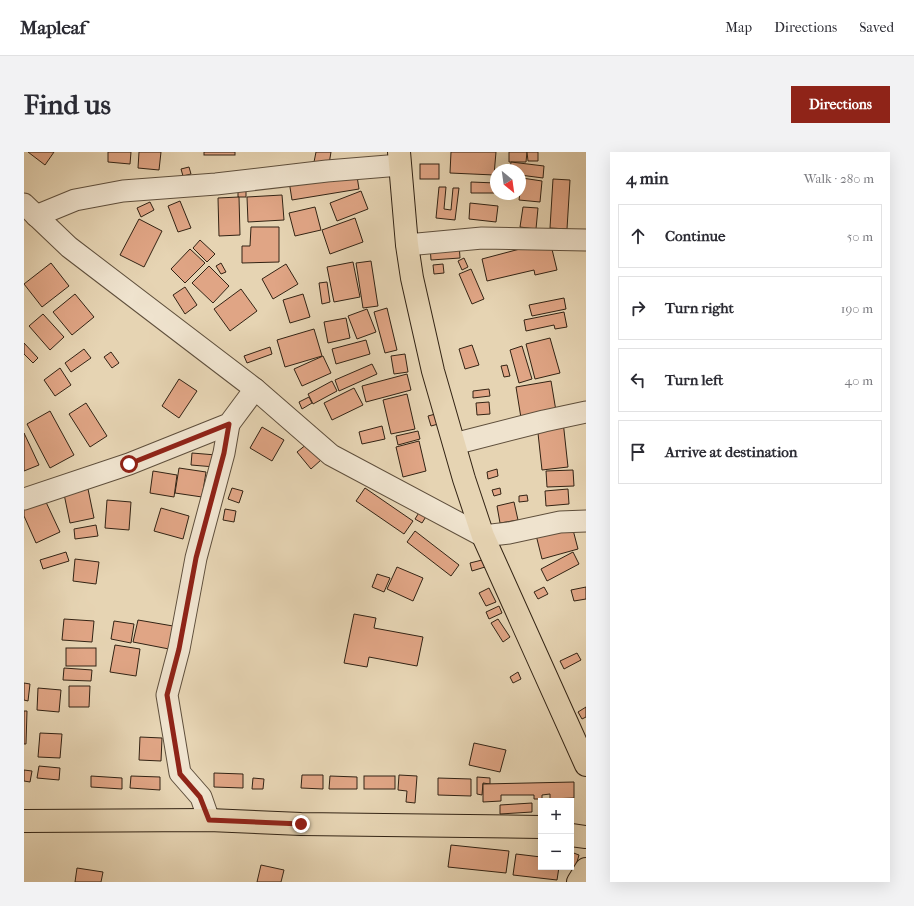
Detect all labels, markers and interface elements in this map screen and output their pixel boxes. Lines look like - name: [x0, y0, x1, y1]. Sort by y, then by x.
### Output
- text: Mapleaf: [20, 17, 86, 39]
- text: Map: [725, 19, 752, 36]
- text: Directions: [774, 19, 837, 36]
- text: Saved: [859, 19, 894, 36]
- button: Directions: [791, 86, 890, 123]
- text: Find us: [24, 88, 111, 121]
- north arrow: [490, 164, 526, 200]
- text: 4 min: [626, 168, 669, 188]
- text: Walk · 280 m: [804, 171, 874, 186]
- icon: ahead: [627, 225, 649, 247]
- text: Continue: [665, 227, 725, 245]
- text: 50 m: [847, 229, 873, 244]
- icon: right: [627, 297, 649, 319]
- text: Turn right: [665, 299, 734, 317]
- text: 190 m: [841, 301, 873, 316]
- icon: left: [627, 369, 649, 391]
- text: Turn left: [665, 371, 723, 389]
- text: 40 m: [845, 373, 873, 388]
- icon: arrive: [627, 441, 649, 463]
- text: Arrive at destination: [665, 443, 797, 461]
- route start: [120, 455, 138, 473]
- map controls: [538, 798, 574, 870]
- button: +: [538, 798, 574, 834]
- route end: [292, 815, 310, 833]
- button: −: [538, 834, 574, 870]

